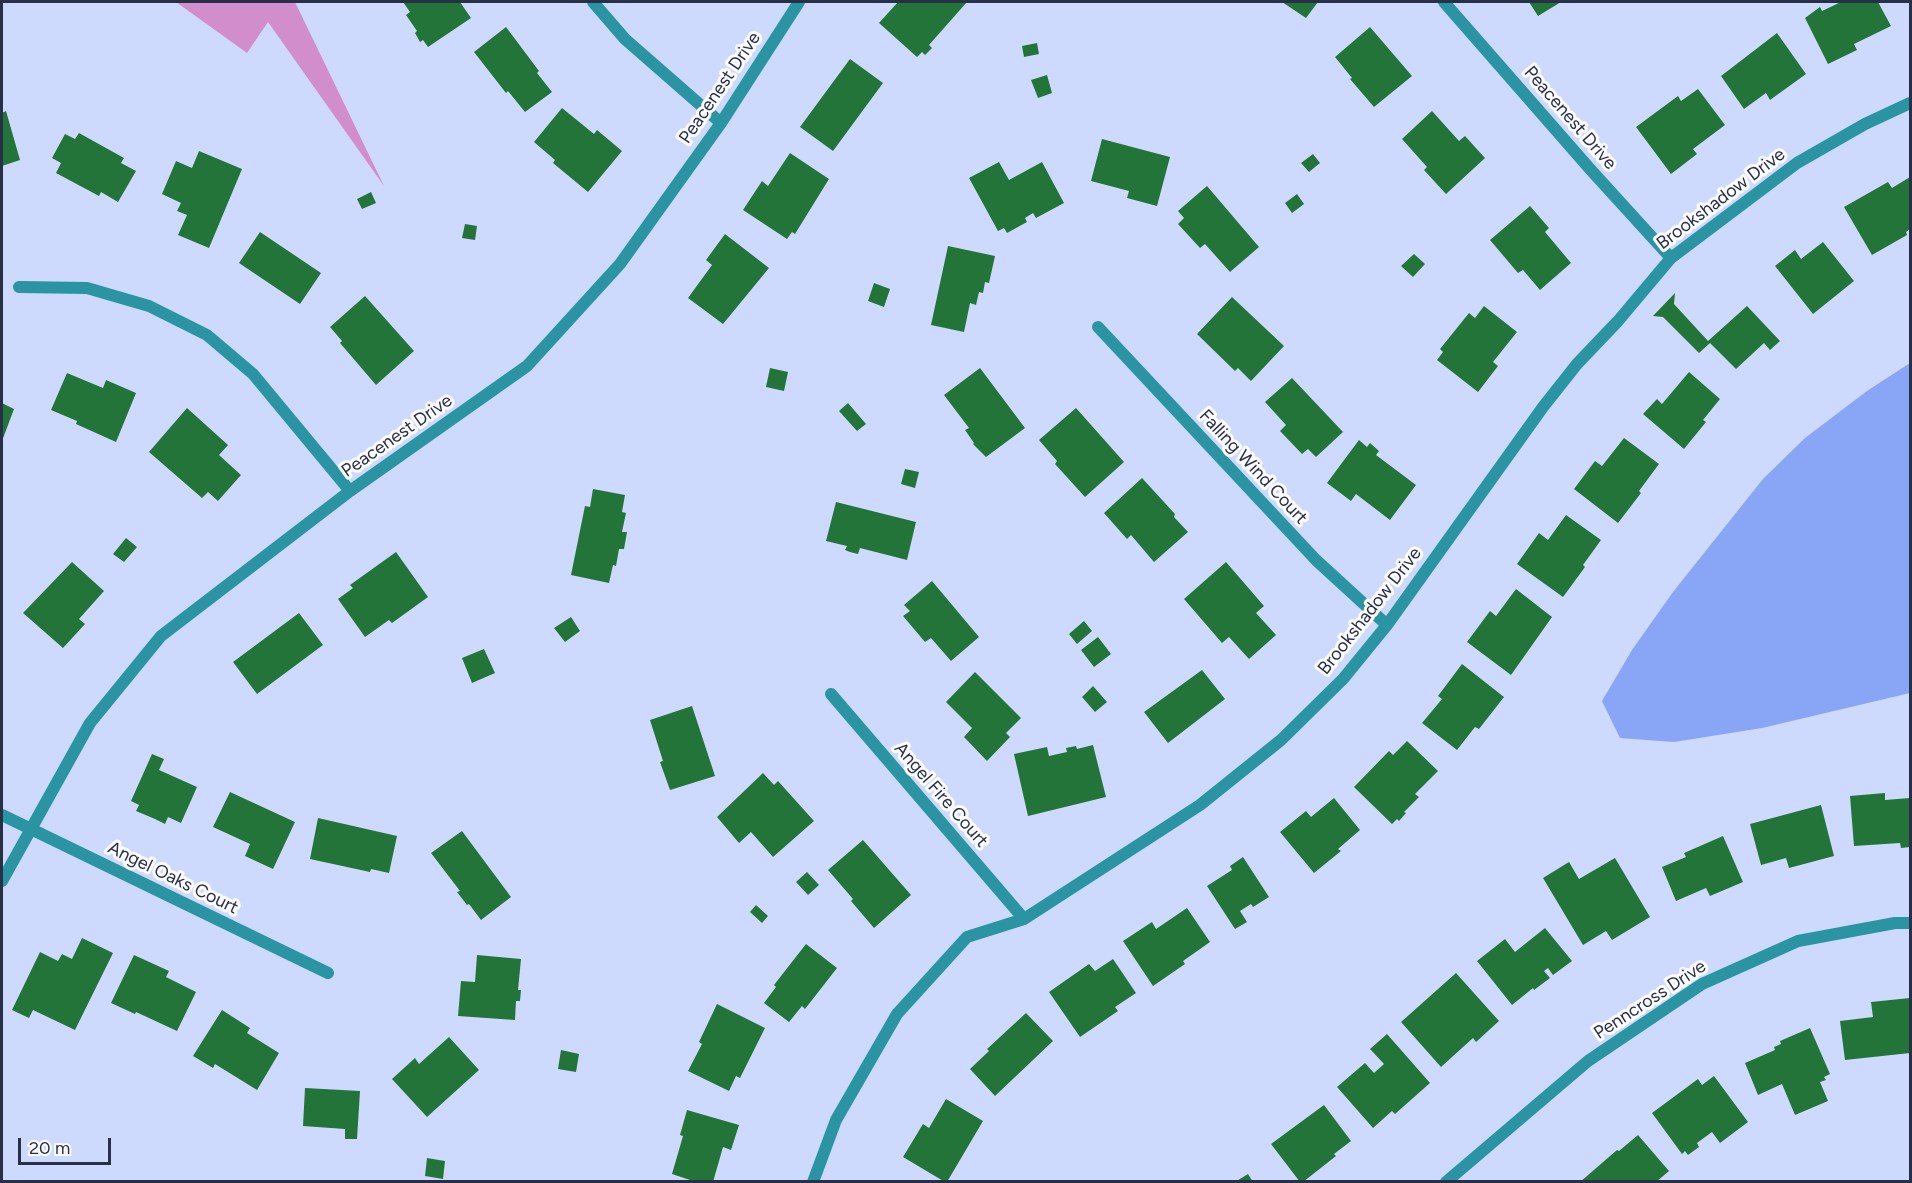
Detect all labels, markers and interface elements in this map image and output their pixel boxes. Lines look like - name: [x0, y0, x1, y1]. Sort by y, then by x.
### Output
- street label: Peacenest Drive: [675, 28, 765, 148]
- street label: Peacenest Drive: [1519, 62, 1621, 174]
- street label: Brookshadow Drive: [1653, 144, 1789, 254]
- street label: Peacenest Drive: [338, 390, 456, 482]
- street label: Falling Wind Court: [1194, 405, 1312, 529]
- street label: Brookshadow Drive: [1314, 543, 1426, 679]
- street label: Angel Fire Court: [890, 738, 992, 852]
- street label: Angel Oaks Court: [104, 837, 242, 919]
- street label: Penncross Drive: [1590, 956, 1710, 1044]
- scale bar: [21, 1126, 114, 1164]
- text: 20 m: [29, 1137, 70, 1159]

